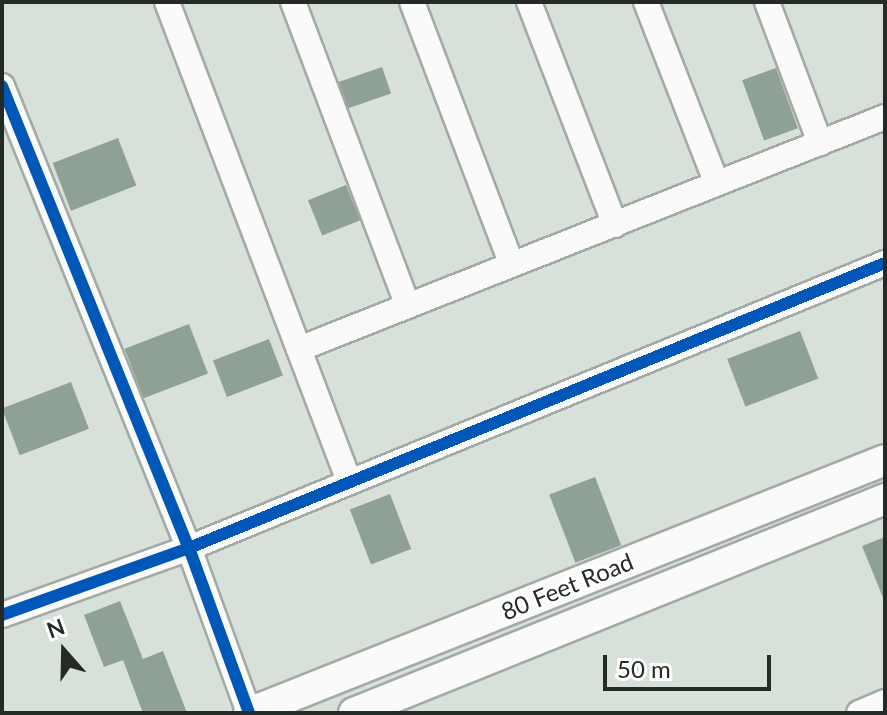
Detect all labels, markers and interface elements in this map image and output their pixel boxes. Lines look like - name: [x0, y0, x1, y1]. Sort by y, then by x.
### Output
- street label: 80 Feet Road: [497, 546, 637, 626]
- north arrow: [24, 611, 104, 691]
- text: N: [43, 612, 68, 644]
- scale bar: [607, 639, 775, 689]
- text: 50 m: [617, 654, 671, 683]

